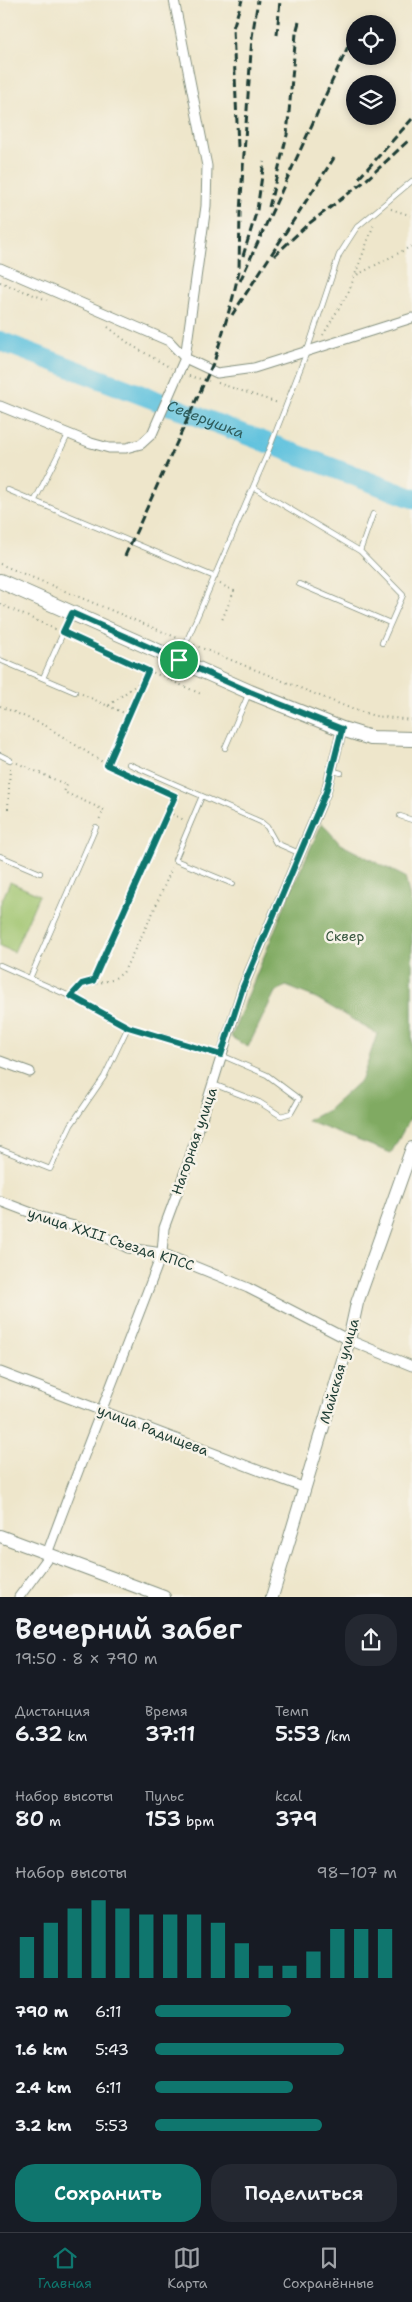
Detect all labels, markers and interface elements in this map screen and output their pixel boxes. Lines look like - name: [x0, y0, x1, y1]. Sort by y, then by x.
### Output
- map controls: [346, 15, 396, 125]
- button: locate: [346, 15, 396, 65]
- button: layers: [346, 75, 396, 125]
- water label: Северушка: [164, 396, 247, 443]
- pin: [158, 639, 200, 681]
- icon: arrive: [165, 646, 193, 674]
- park label: Сквер: [326, 927, 365, 945]
- street label: Нагорная улица: [167, 1085, 221, 1197]
- street label: улица XXII Съезда КПСС: [25, 1204, 197, 1274]
- street label: Майская улица: [315, 1316, 363, 1426]
- street label: улица Радищева: [95, 1401, 211, 1460]
- text: Вечерний забег: [15, 1610, 242, 1648]
- button: share: [345, 1614, 397, 1666]
- text: 19:50 · 8 × 790 m: [15, 1648, 158, 1669]
- text: Дистанция: [15, 1702, 90, 1720]
- text: Время: [145, 1702, 188, 1720]
- text: Темп: [275, 1702, 309, 1720]
- text: 6.32: [15, 1720, 63, 1748]
- text: 37:11: [145, 1720, 196, 1748]
- text: 5:53: [275, 1720, 321, 1748]
- text: km: [63, 1727, 87, 1745]
- text: /km: [321, 1727, 351, 1745]
- text: Набор высоты: [15, 1787, 113, 1805]
- text: Пульс: [145, 1787, 184, 1805]
- text: kcal: [275, 1787, 302, 1805]
- text: 80: [15, 1805, 44, 1833]
- text: 153: [145, 1805, 181, 1833]
- text: 379: [275, 1805, 318, 1833]
- text: m: [44, 1812, 61, 1830]
- text: bpm: [181, 1812, 214, 1830]
- text: Набор высоты: [15, 1862, 127, 1883]
- text: 98–107 m: [317, 1862, 397, 1883]
- text: 790 m: [15, 2001, 68, 2022]
- text: 6:11: [95, 2001, 122, 2022]
- text: 1.6 km: [15, 2039, 67, 2060]
- text: 5:43: [95, 2039, 129, 2060]
- text: 2.4 km: [15, 2077, 71, 2098]
- text: 6:11: [95, 2077, 122, 2098]
- text: 3.2 km: [15, 2115, 72, 2136]
- text: 5:53: [95, 2115, 129, 2136]
- button: Сохранить: [15, 2164, 201, 2222]
- button: Поделиться: [211, 2164, 397, 2222]
- tab: Главная: [38, 2244, 92, 2292]
- tab: Карта: [167, 2244, 207, 2292]
- tab: Сохранённые: [283, 2244, 374, 2292]

